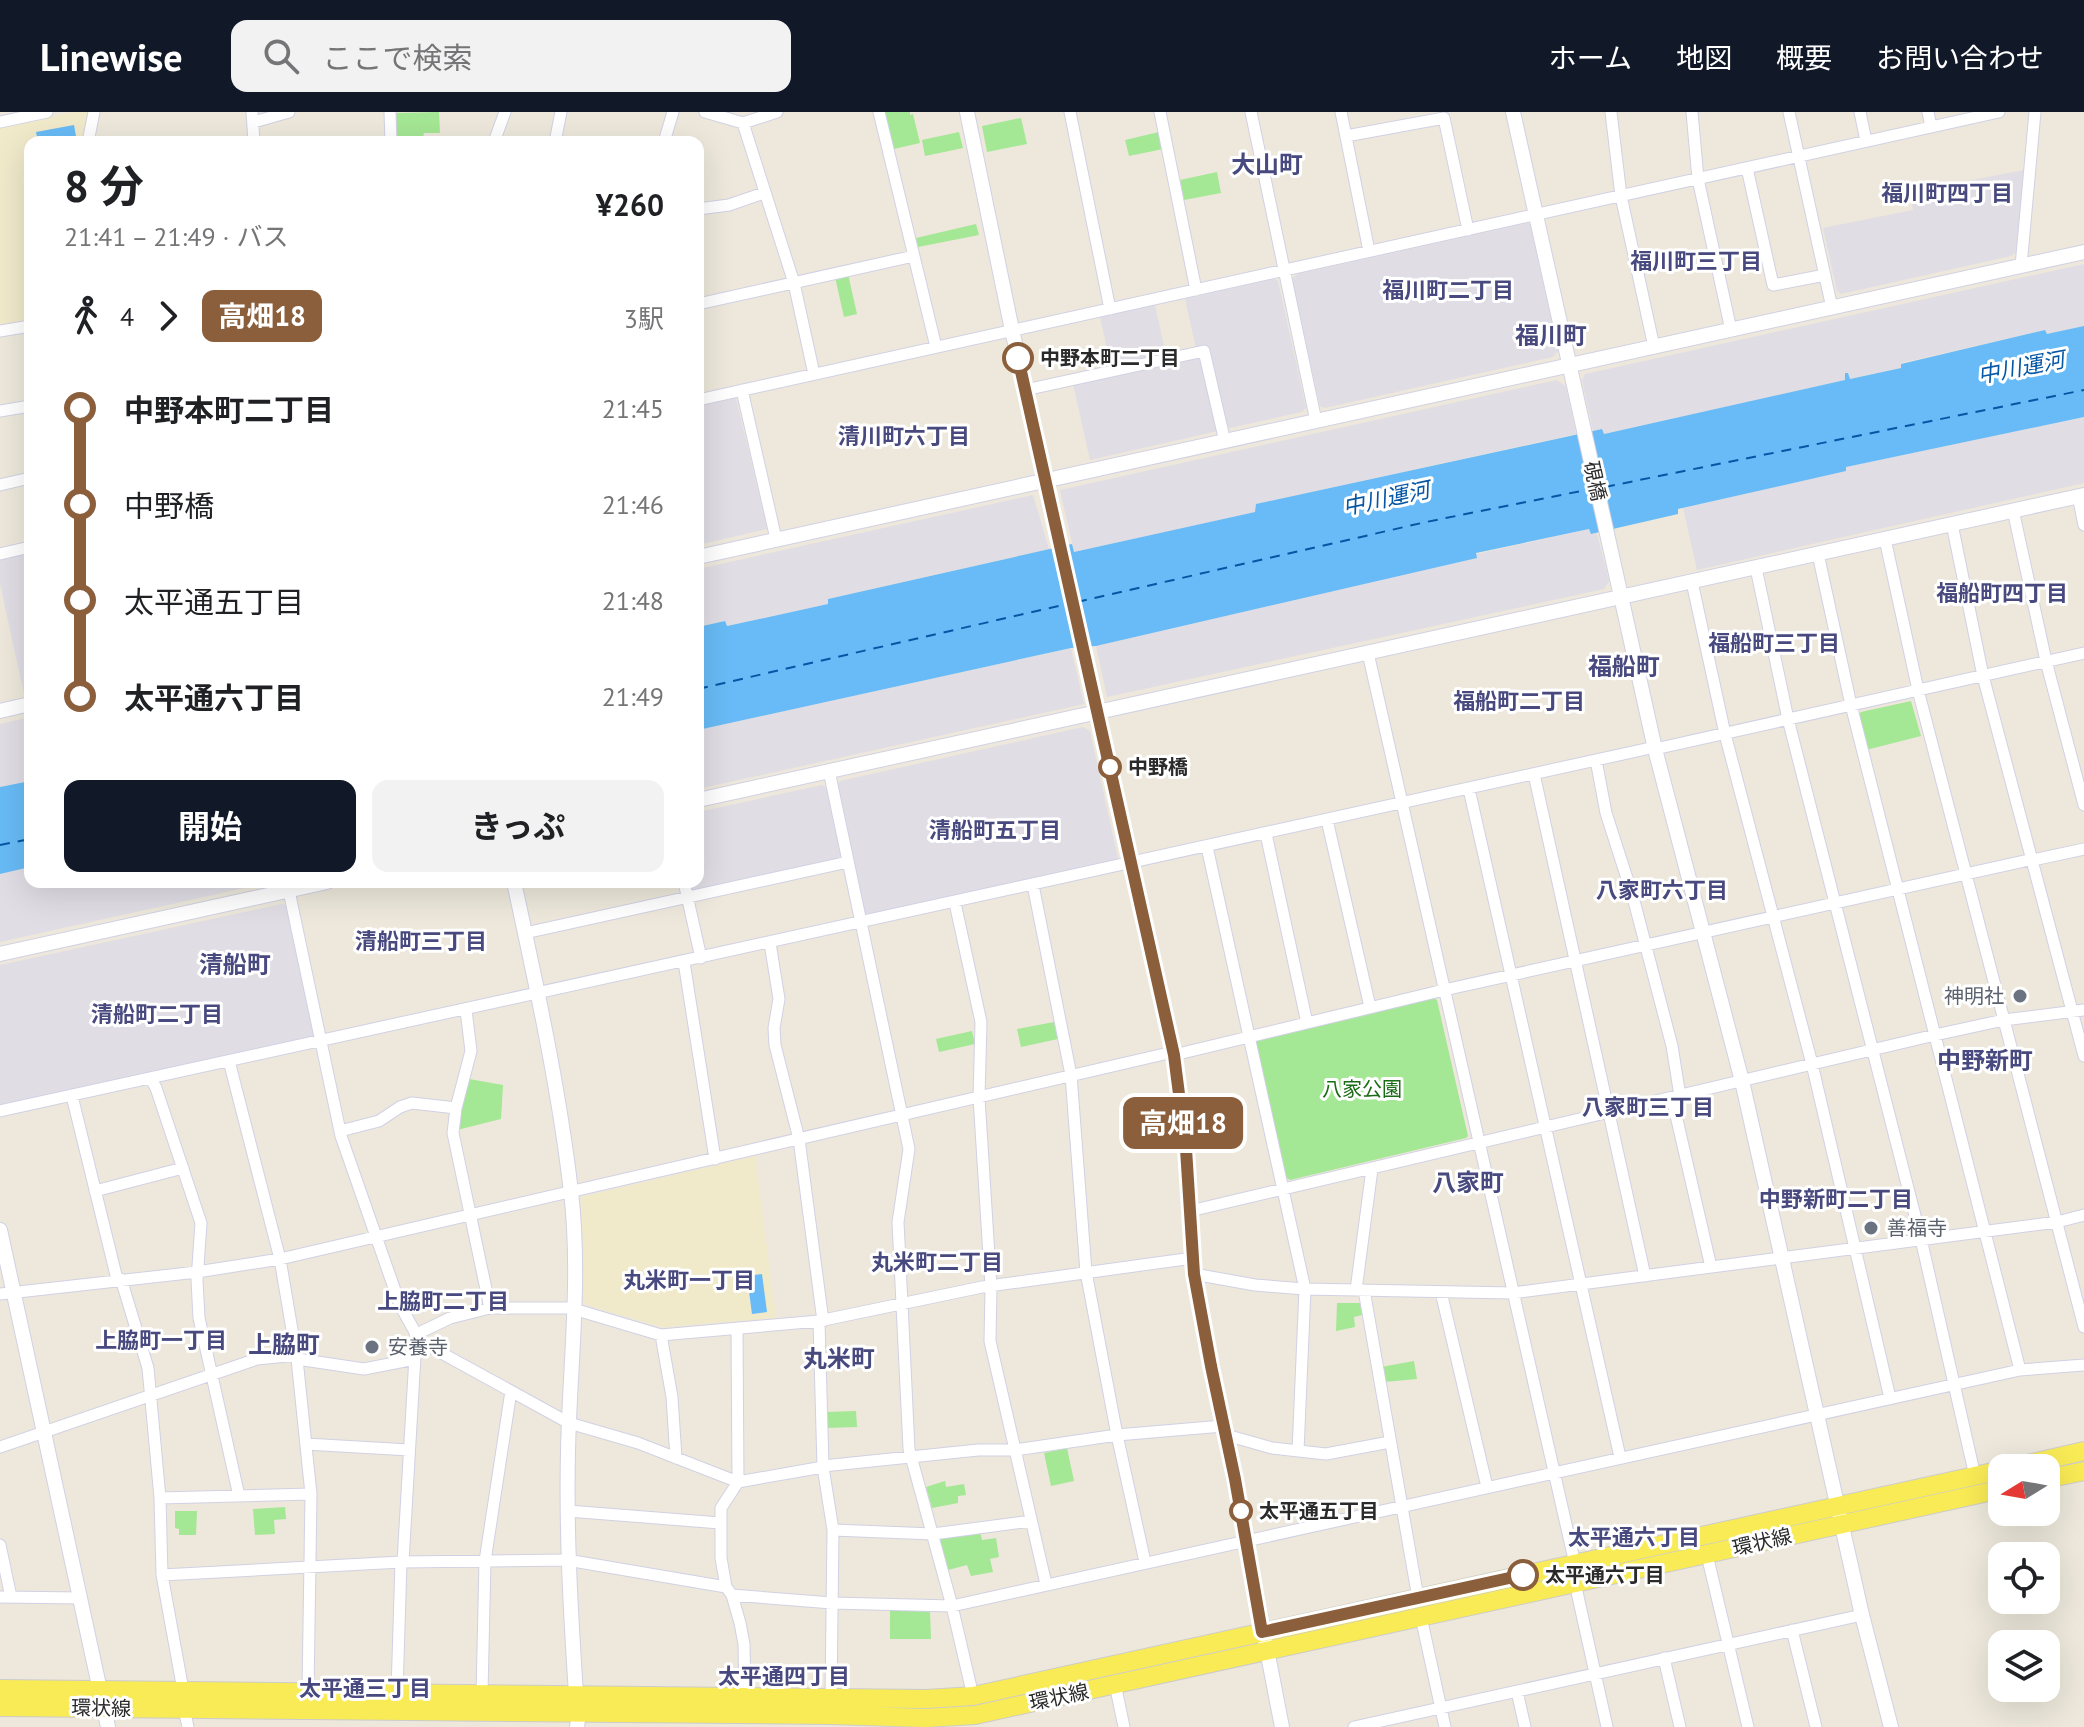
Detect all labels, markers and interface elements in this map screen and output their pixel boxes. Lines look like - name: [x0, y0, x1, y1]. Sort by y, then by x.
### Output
- search box: [231, 20, 791, 92]
- text: Linewise: [40, 32, 183, 81]
- icon: search: [259, 34, 303, 78]
- text: ここで検索: [323, 38, 473, 77]
- text: ホーム: [1549, 39, 1632, 76]
- text: 地図: [1676, 39, 1732, 76]
- text: 概要: [1776, 39, 1832, 76]
- text: お問い合わせ: [1876, 39, 2044, 76]
- district label: 大山町: [1231, 149, 1303, 180]
- text: 8 分: [64, 157, 144, 214]
- district label: 福川町四丁目: [1881, 179, 2013, 207]
- text: ¥260: [596, 185, 664, 224]
- text: 21:41 – 21:49 · バス: [64, 220, 288, 253]
- district label: 福川町三丁目: [1630, 247, 1762, 275]
- district label: 福川町二丁目: [1382, 276, 1514, 304]
- icon: walk: [64, 294, 108, 338]
- icon: forward: [146, 294, 190, 338]
- text: 高畑18: [218, 297, 306, 334]
- text: 4: [120, 300, 134, 333]
- text: 3駅: [624, 302, 664, 335]
- district label: 福川町: [1515, 320, 1587, 351]
- marker: 中野本町二丁目: [1003, 343, 1033, 373]
- water label: 中川運河: [1975, 344, 2071, 389]
- place label: 中野本町二丁目: [1040, 345, 1180, 371]
- text: 中野本町二丁目: [124, 390, 334, 429]
- text: 21:45: [602, 392, 664, 425]
- district label: 清川町六丁目: [838, 422, 970, 450]
- street label: 硯橋: [1578, 459, 1612, 503]
- water label: 中川運河: [1340, 474, 1436, 521]
- text: 中野橋: [124, 486, 214, 525]
- text: 21:46: [602, 488, 664, 521]
- district label: 福船町四丁目: [1936, 579, 2068, 607]
- text: 太平通五丁目: [124, 582, 304, 621]
- text: 21:48: [602, 584, 664, 617]
- district label: 福船町三丁目: [1708, 629, 1840, 657]
- district label: 福船町: [1588, 651, 1660, 682]
- text: 太平通六丁目: [124, 678, 304, 717]
- text: 21:49: [602, 680, 664, 713]
- district label: 福船町二丁目: [1453, 687, 1585, 715]
- place label: 中野橋: [1128, 754, 1188, 780]
- marker: 中野橋: [1099, 756, 1121, 778]
- button: 開始: [64, 780, 356, 872]
- button: きっぷ: [372, 780, 664, 872]
- district label: 清船町五丁目: [929, 816, 1061, 844]
- district label: 八家町六丁目: [1596, 876, 1728, 904]
- district label: 清船町三丁目: [355, 927, 487, 955]
- district label: 清船町: [199, 949, 271, 980]
- place label: 神明社: [1944, 983, 2004, 1009]
- marker: 神明社: [2011, 987, 2029, 1005]
- district label: 清船町二丁目: [91, 1000, 223, 1028]
- district label: 中野新町: [1937, 1045, 2033, 1076]
- park label: 八家公園: [1322, 1076, 1402, 1102]
- district label: 八家町三丁目: [1582, 1093, 1714, 1121]
- line badge: 高畑18: [1127, 1097, 1239, 1149]
- text: 高畑18: [1139, 1104, 1227, 1141]
- district label: 八家町: [1432, 1167, 1504, 1198]
- district label: 中野新町二丁目: [1759, 1185, 1913, 1213]
- place label: 善福寺: [1887, 1215, 1947, 1241]
- marker: 善福寺: [1862, 1219, 1880, 1237]
- district label: 丸米町二丁目: [871, 1248, 1003, 1276]
- district label: 丸米町一丁目: [623, 1266, 755, 1294]
- district label: 上脇町二丁目: [377, 1287, 509, 1315]
- district label: 上脇町一丁目: [95, 1326, 227, 1354]
- district label: 上脇町: [248, 1329, 320, 1360]
- place label: 安養寺: [388, 1334, 448, 1360]
- marker: 安養寺: [363, 1338, 381, 1356]
- district label: 丸米町: [803, 1343, 875, 1374]
- north arrow: [1988, 1454, 2060, 1526]
- map controls: [1988, 1454, 2060, 1702]
- place label: 太平通五丁目: [1259, 1498, 1379, 1524]
- marker: 太平通五丁目: [1230, 1500, 1252, 1522]
- district label: 太平通六丁目: [1568, 1523, 1700, 1551]
- street label: 環状線: [1730, 1523, 1794, 1561]
- button: locate: [1988, 1542, 2060, 1614]
- marker: 太平通六丁目: [1508, 1560, 1538, 1590]
- place label: 太平通六丁目: [1545, 1562, 1665, 1588]
- button: layers: [1988, 1630, 2060, 1702]
- district label: 太平通四丁目: [718, 1662, 850, 1690]
- district label: 太平通三丁目: [299, 1674, 431, 1702]
- street label: 環状線: [1027, 1678, 1091, 1716]
- street label: 環状線: [71, 1694, 131, 1722]

